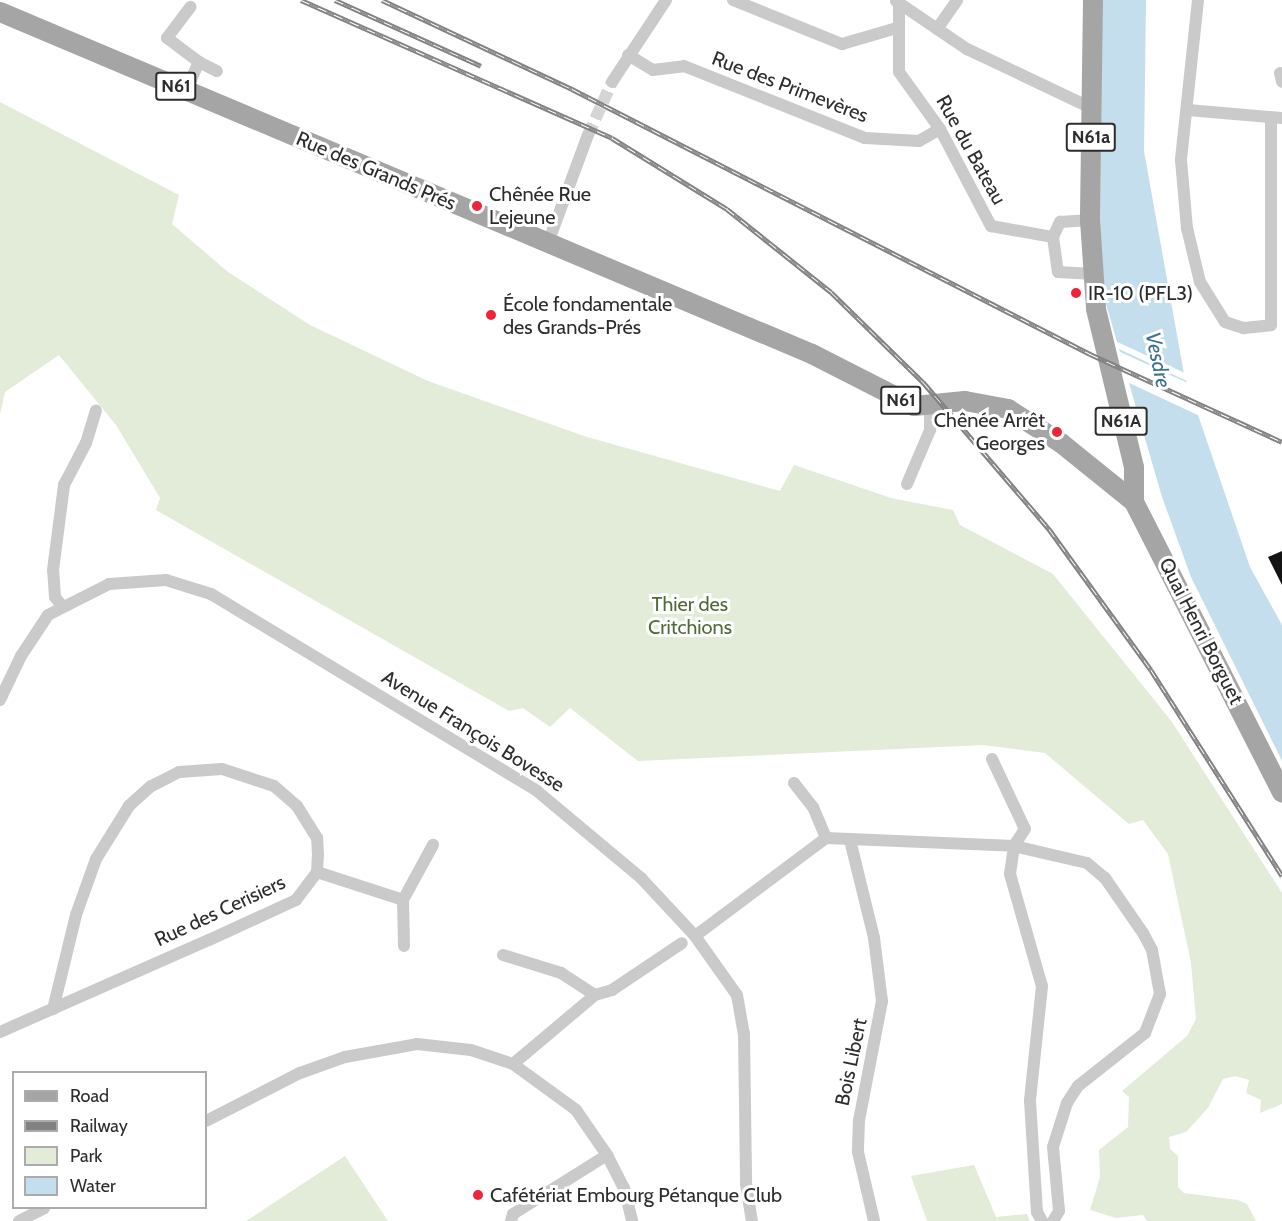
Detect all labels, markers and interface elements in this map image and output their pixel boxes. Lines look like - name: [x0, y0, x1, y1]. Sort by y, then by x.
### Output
- street label: Rue des Primevères: [709, 46, 871, 128]
- road number: N61: [155, 71, 197, 101]
- street label: Rue du Bateau: [931, 91, 1011, 209]
- road number: N61a: [1066, 122, 1116, 152]
- street label: Rue des Grands Prés: [293, 127, 459, 215]
- place label: Chênée Rue Lejeune: [489, 183, 591, 230]
- marker: Chênée Rue Lejeune: [470, 199, 484, 213]
- place label: IR-10 (PFL3): [1088, 281, 1193, 305]
- marker: IR-10 (PFL3): [1069, 286, 1083, 300]
- place label: École fondamentale des Grands-Prés: [503, 292, 672, 339]
- marker: École fondamentale des Grands-Prés: [484, 308, 498, 322]
- water label: Vesdre: [1140, 330, 1176, 390]
- road number: N61: [880, 385, 922, 415]
- road number: N61A: [1094, 406, 1148, 436]
- place label: Chênée Arrêt Georges: [934, 408, 1045, 455]
- marker: Chênée Arrêt Georges: [1050, 425, 1064, 439]
- street label: Quai Henri Borguet: [1154, 554, 1248, 708]
- park label: Thier des Critchions: [648, 592, 732, 639]
- street label: Avenue François Bovesse: [377, 665, 569, 797]
- street label: Rue des Cerisiers: [151, 870, 289, 952]
- street label: Bois Libert: [830, 1016, 872, 1108]
- legend: [12, 1071, 207, 1209]
- text: Road: [70, 1085, 109, 1107]
- text: Railway: [70, 1115, 128, 1137]
- text: Park: [70, 1145, 102, 1167]
- text: Water: [70, 1175, 116, 1197]
- place label: Cafétériat Embourg Pétanque Club: [490, 1183, 782, 1207]
- marker: Cafétériat Embourg Pétanque Club: [471, 1188, 485, 1202]

